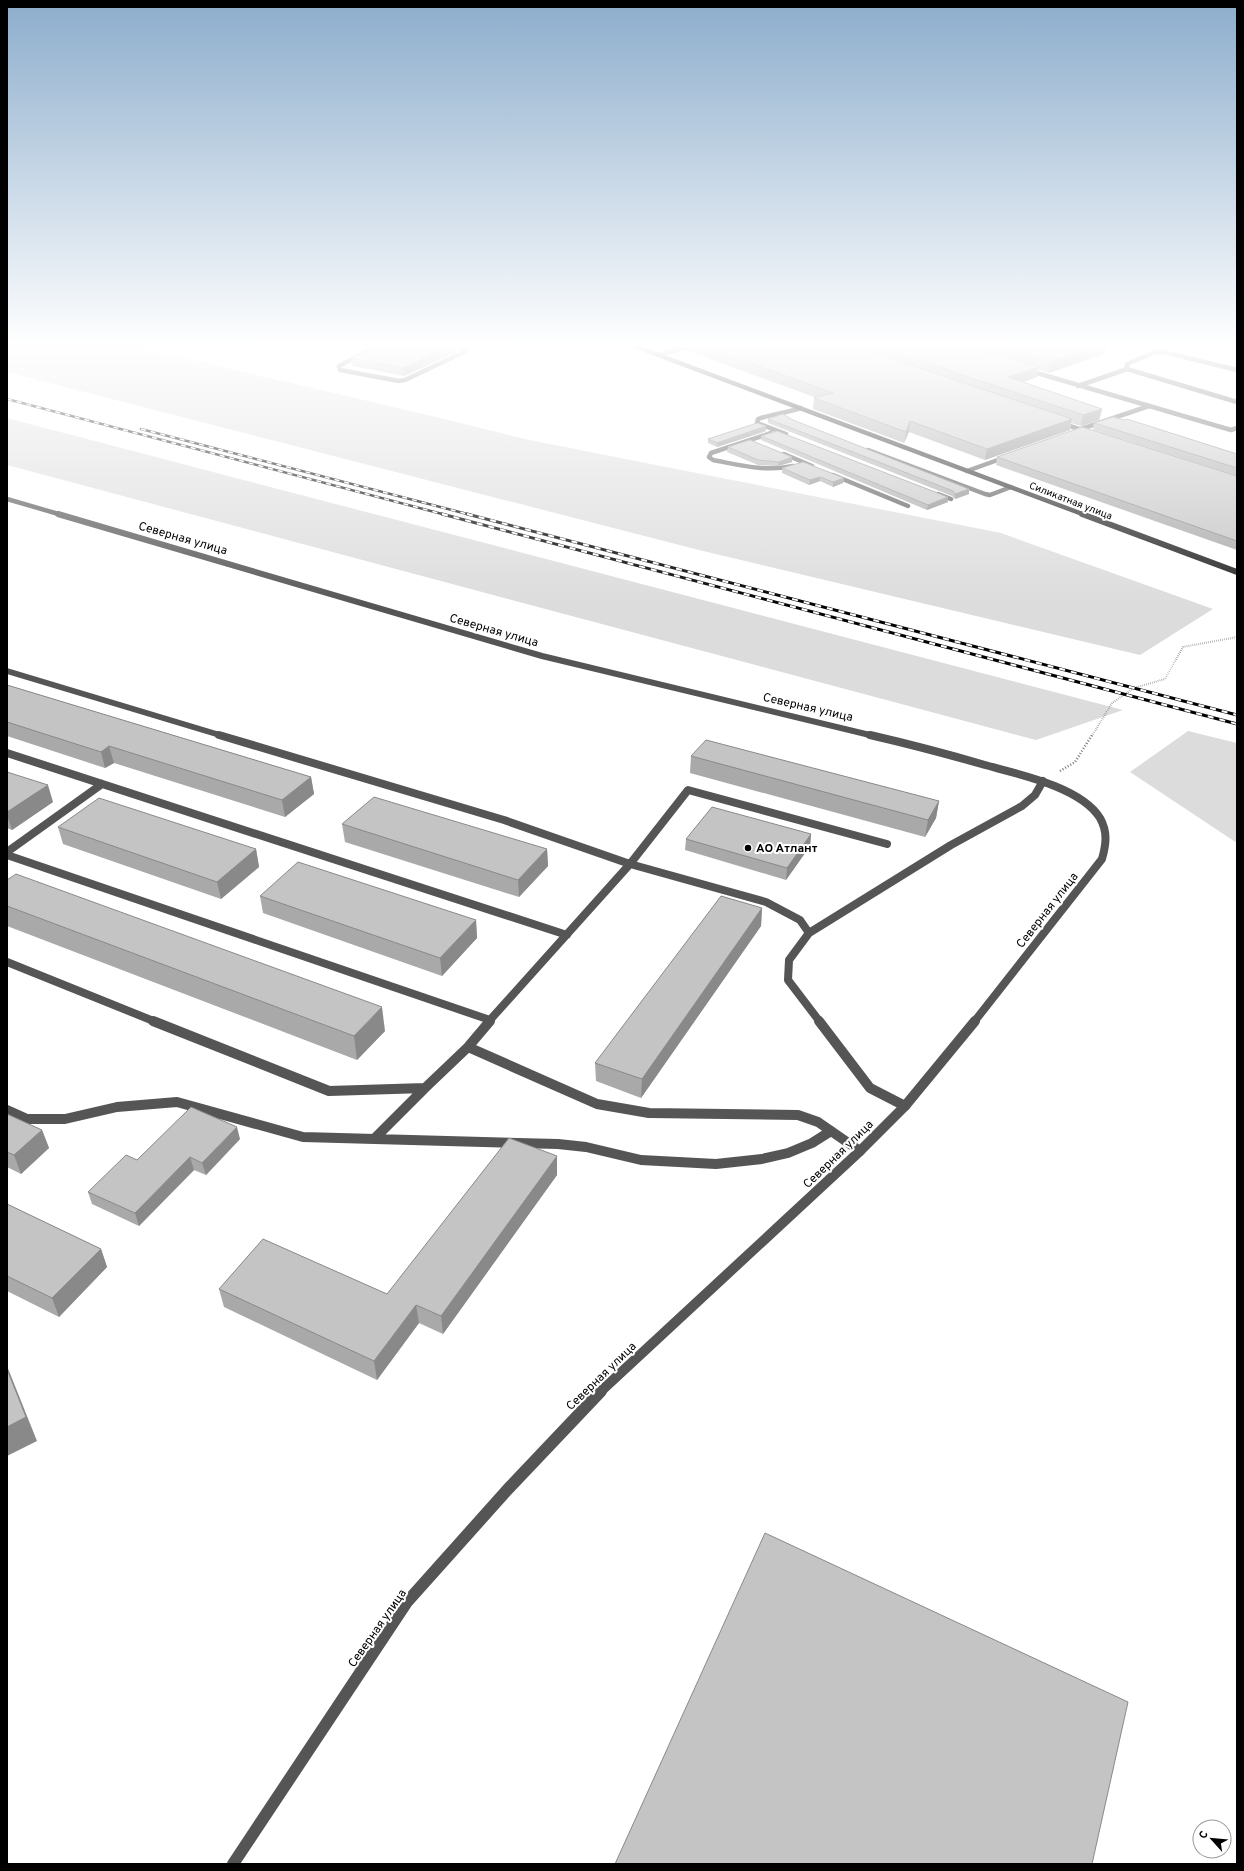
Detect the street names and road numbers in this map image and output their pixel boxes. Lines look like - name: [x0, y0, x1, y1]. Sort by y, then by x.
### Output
- street label: Силикатная улица: [1027, 480, 1114, 523]
- street label: Северная улица: [136, 519, 229, 559]
- street label: Северная улица: [447, 611, 540, 651]
- street label: Северная улица: [761, 690, 854, 726]
- street label: Северная улица: [1013, 869, 1082, 952]
- street label: Северная улица: [800, 1117, 877, 1192]
- street label: Северная улица: [563, 1339, 640, 1414]
- street label: Северная улица: [345, 1586, 411, 1671]

